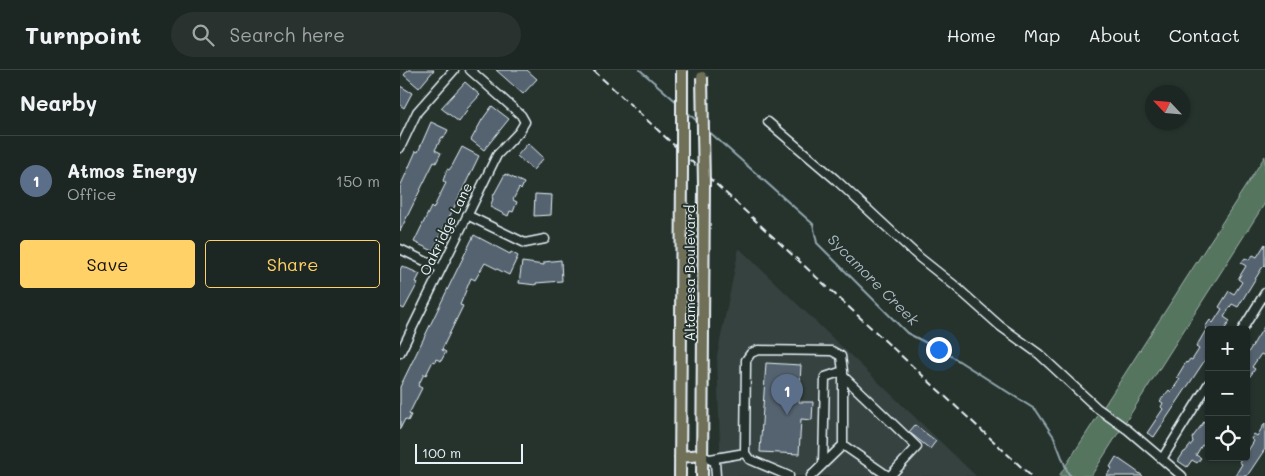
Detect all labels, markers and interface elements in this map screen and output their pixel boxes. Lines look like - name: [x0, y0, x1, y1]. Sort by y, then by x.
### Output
- search box: [171, 12, 521, 57]
- text: Turnpoint: [25, 19, 141, 50]
- icon: search: [189, 21, 217, 49]
- text: Search here: [229, 22, 345, 47]
- text: Home: [947, 23, 996, 47]
- text: Map: [1024, 23, 1060, 47]
- text: About: [1088, 23, 1141, 47]
- text: Contact: [1169, 23, 1240, 47]
- north arrow: [1145, 85, 1190, 130]
- text: Nearby: [20, 89, 97, 116]
- text: Atmos Energy: [67, 158, 198, 183]
- text: 1: [32, 170, 40, 191]
- text: 150 m: [336, 170, 380, 191]
- street label: Oakridge Lane: [415, 179, 476, 278]
- text: Office: [67, 183, 116, 204]
- street label: Altamesa Boulevard: [680, 204, 699, 341]
- water label: Sycamore Creek: [824, 229, 925, 330]
- button: Save: [20, 240, 195, 288]
- button: Share: [205, 240, 380, 288]
- map controls: [1205, 326, 1250, 461]
- button: +: [1205, 326, 1250, 371]
- your location: [926, 337, 952, 363]
- button: −: [1205, 371, 1250, 416]
- pin: 1: [771, 374, 803, 415]
- button: locate: [1205, 416, 1250, 461]
- scale bar: [415, 441, 522, 464]
- text: 100 m: [422, 443, 461, 462]

